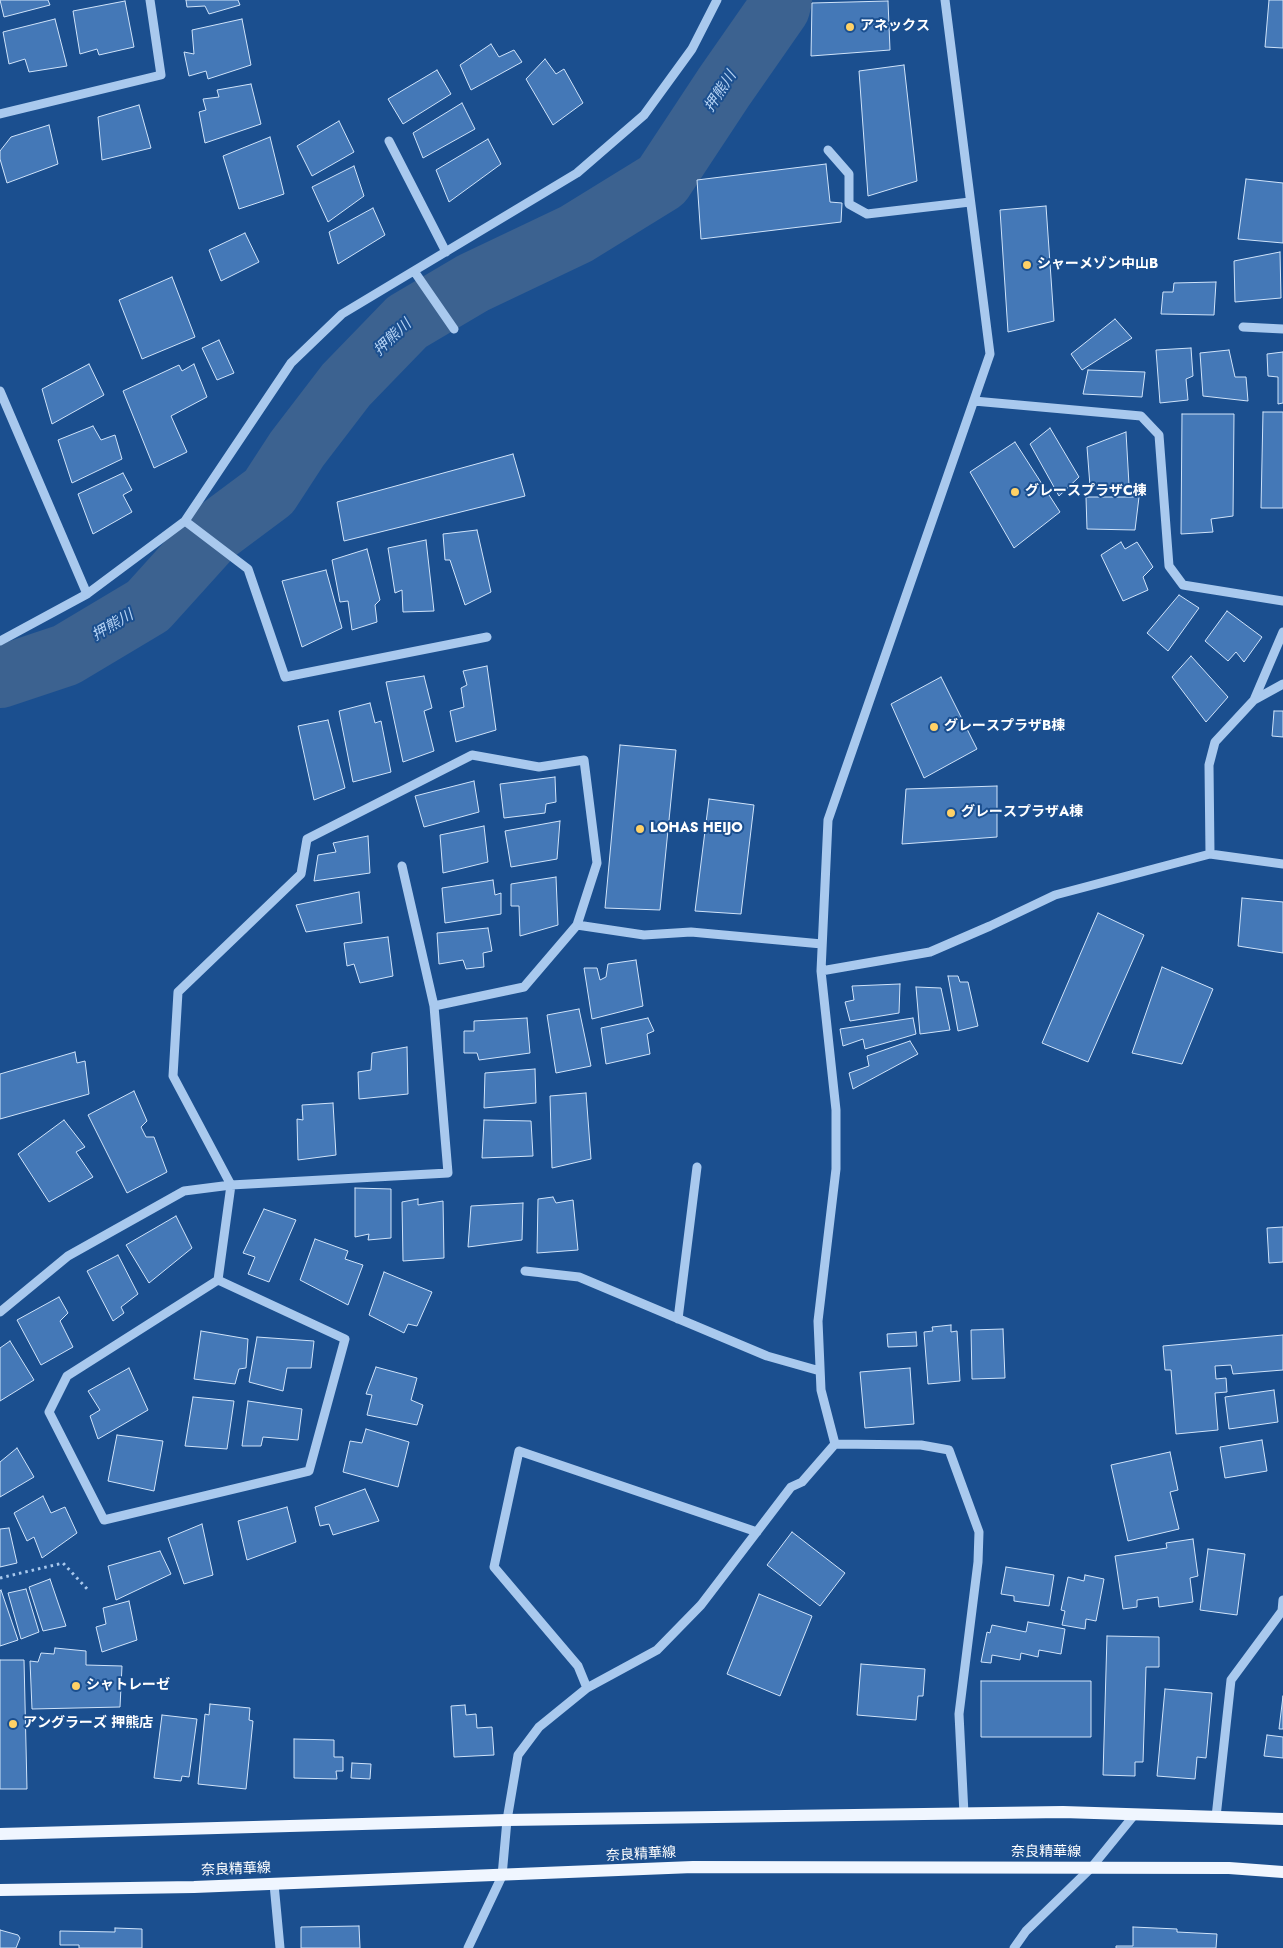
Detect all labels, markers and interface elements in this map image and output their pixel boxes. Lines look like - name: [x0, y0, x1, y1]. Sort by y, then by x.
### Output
- place label: アネックス: [860, 19, 930, 35]
- marker: アネックス: [844, 21, 856, 33]
- water label: 押熊川: [701, 68, 741, 116]
- place label: シャーメゾン中山B: [1037, 257, 1158, 273]
- marker: シャーメゾン中山B: [1021, 259, 1033, 271]
- water label: 押熊川: [371, 316, 415, 360]
- place label: グレースプラザC棟: [1025, 484, 1147, 500]
- marker: グレースプラザC棟: [1009, 486, 1021, 498]
- water label: 押熊川: [89, 607, 137, 645]
- place label: グレースプラザB棟: [944, 719, 1065, 735]
- marker: グレースプラザB棟: [928, 721, 940, 733]
- place label: グレースプラザA棟: [961, 805, 1083, 821]
- marker: グレースプラザA棟: [945, 807, 957, 819]
- place label: LOHAS HEIJO: [650, 821, 743, 837]
- marker: LOHAS HEIJO: [634, 823, 646, 835]
- place label: シャトレーゼ: [86, 1678, 170, 1694]
- marker: シャトレーゼ: [70, 1680, 82, 1692]
- place label: アングラーズ 押熊店: [23, 1716, 153, 1732]
- marker: アングラーズ 押熊店: [7, 1718, 19, 1730]
- street label: 奈良精華線: [606, 1845, 676, 1865]
- street label: 奈良精華線: [1011, 1845, 1081, 1861]
- street label: 奈良精華線: [201, 1860, 271, 1880]

